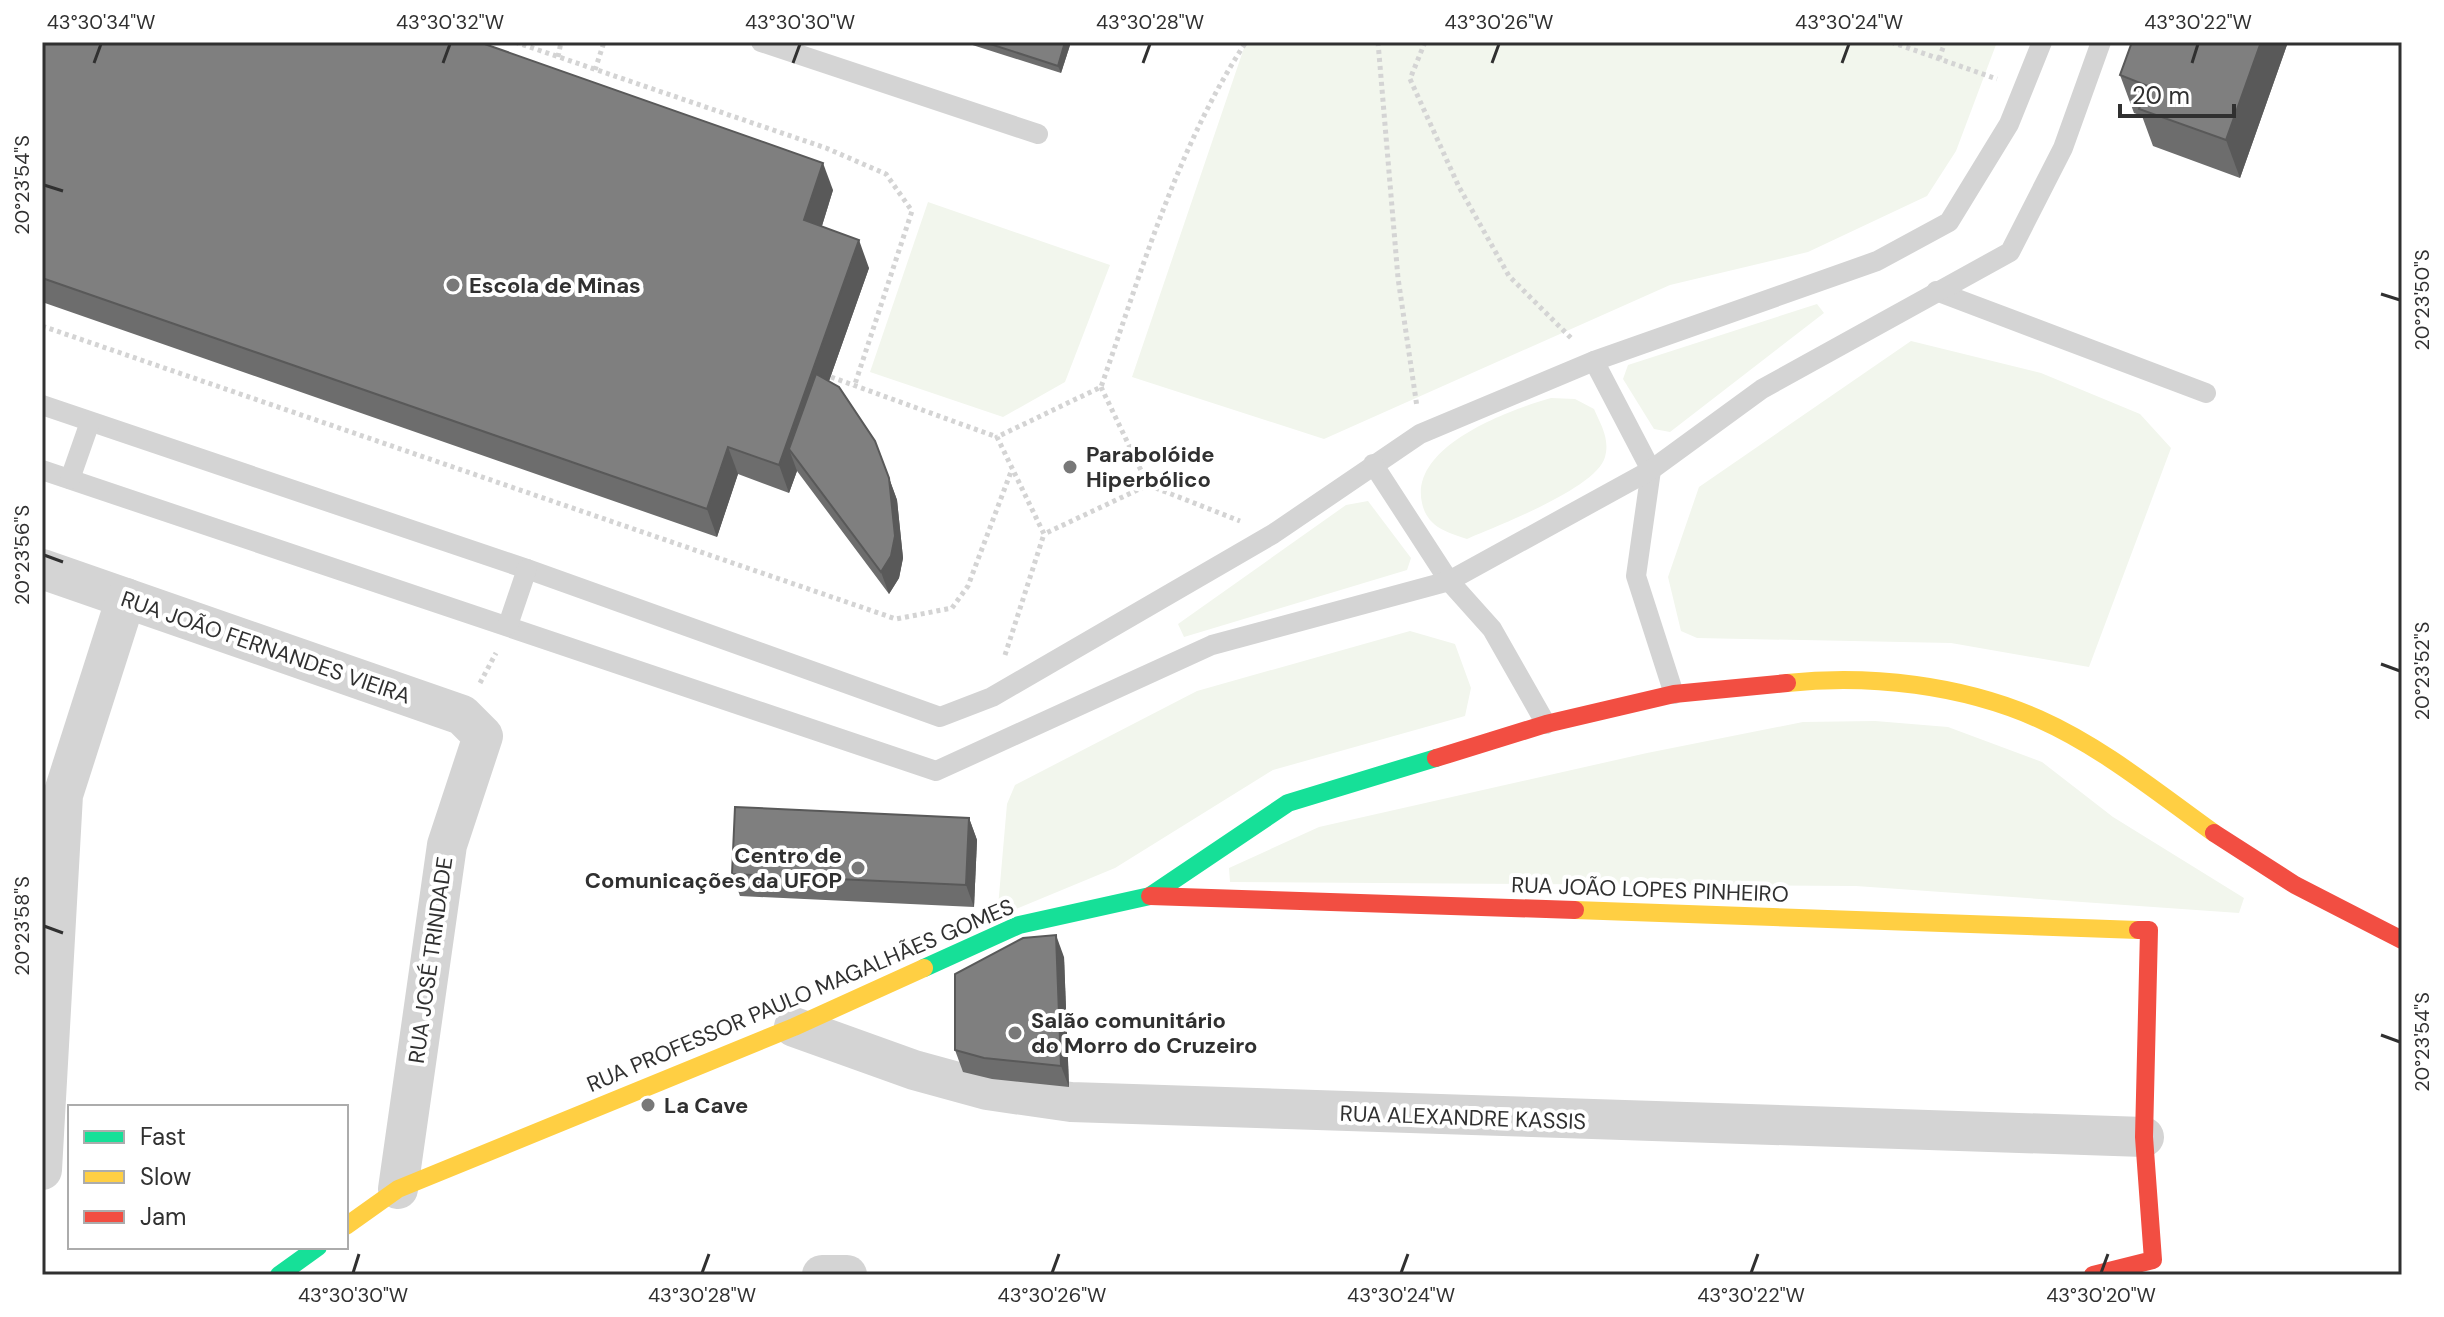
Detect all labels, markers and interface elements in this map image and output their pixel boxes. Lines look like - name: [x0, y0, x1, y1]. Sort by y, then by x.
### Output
- text: 43°30'34"W: [47, 9, 155, 35]
- text: 43°30'32"W: [396, 9, 504, 35]
- text: 43°30'30"W: [745, 9, 855, 35]
- text: 43°30'28"W: [1096, 9, 1204, 35]
- text: 43°30'26"W: [1445, 9, 1553, 35]
- text: 43°30'24"W: [1795, 9, 1903, 35]
- text: 43°30'22"W: [2144, 9, 2252, 35]
- scale bar: [2120, 68, 2234, 118]
- text: 20 m: [2132, 80, 2190, 111]
- text: 20°23'54"S: [9, 135, 35, 235]
- text: 20°23'50"S: [2409, 249, 2435, 351]
- place label: Escola de Minas: [469, 271, 641, 300]
- marker: Escola de Minas: [444, 276, 462, 294]
- place label: Parabolóide Hiperbólico: [1086, 440, 1214, 494]
- marker: Parabolóide Hiperbólico: [1061, 458, 1079, 476]
- text: 20°23'56"S: [9, 505, 35, 605]
- street label: RUA JOÃO FERNANDES VIEIRA: [117, 584, 414, 711]
- text: 20°23'52"S: [2409, 622, 2435, 720]
- place label: Centro de Comunicações da UFOP: [585, 841, 842, 895]
- street label: RUA JOSÉ TRINDADE: [402, 855, 459, 1065]
- marker: Centro de Comunicações da UFOP: [849, 859, 867, 877]
- street label: RUA JOÃO LOPES PINHEIRO: [1511, 870, 1789, 909]
- text: 20°23'58"S: [9, 876, 35, 976]
- street label: RUA PROFESSOR PAULO MAGALHÃES GOMES: [582, 892, 1018, 1099]
- text: 20°23'54"S: [2409, 992, 2435, 1092]
- place label: Salão comunitário do Morro do Cruzeiro: [1031, 1006, 1257, 1060]
- marker: Salão comunitário do Morro do Cruzeiro: [1006, 1024, 1024, 1042]
- place label: La Cave: [664, 1091, 748, 1120]
- marker: La Cave: [639, 1096, 657, 1114]
- street label: RUA ALEXANDRE KASSIS: [1339, 1099, 1587, 1136]
- legend: [68, 1105, 348, 1249]
- text: Fast: [140, 1121, 186, 1152]
- text: Slow: [140, 1161, 191, 1192]
- text: Jam: [140, 1201, 186, 1232]
- text: 43°30'30"W: [298, 1282, 408, 1308]
- text: 43°30'28"W: [648, 1282, 756, 1308]
- text: 43°30'26"W: [998, 1282, 1106, 1308]
- text: 43°30'24"W: [1347, 1282, 1455, 1308]
- text: 43°30'22"W: [1697, 1282, 1805, 1308]
- text: 43°30'20"W: [2046, 1282, 2156, 1308]

